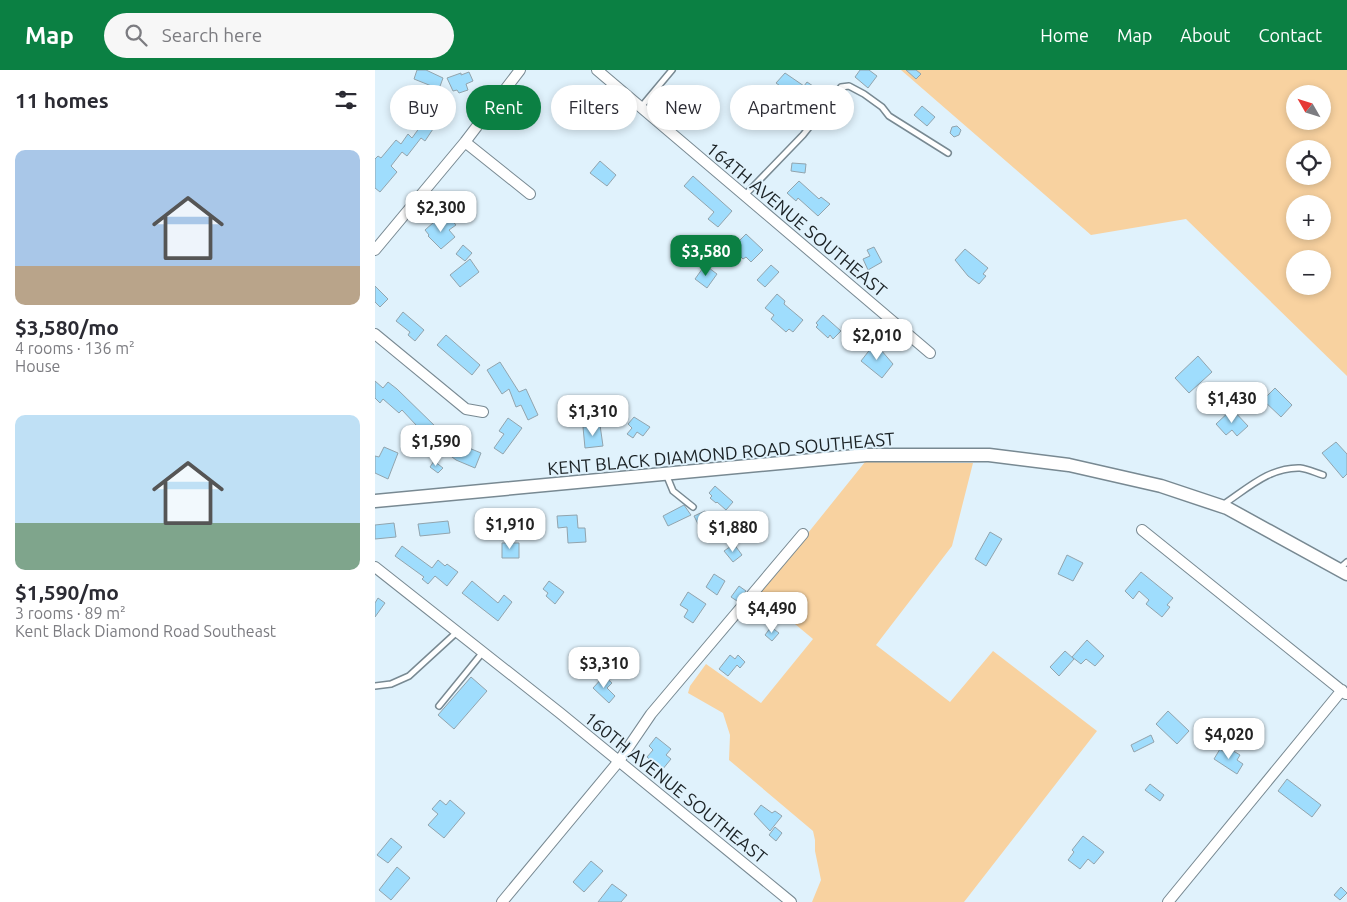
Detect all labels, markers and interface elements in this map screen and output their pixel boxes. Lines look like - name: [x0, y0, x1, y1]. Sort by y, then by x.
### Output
- search box: [104, 13, 454, 58]
- icon: search: [122, 21, 150, 49]
- text: Map: [25, 22, 74, 49]
- text: Search here: [162, 24, 262, 46]
- text: Home: [1040, 25, 1089, 45]
- text: Map: [1117, 25, 1152, 45]
- text: About: [1180, 25, 1230, 45]
- text: Contact: [1258, 25, 1322, 45]
- chip: Buy: [390, 85, 456, 130]
- chip: Rent: [466, 85, 541, 130]
- chip: Filters: [551, 85, 637, 130]
- chip: New: [647, 85, 720, 130]
- chip: Apartment: [730, 85, 854, 130]
- north arrow: [1286, 85, 1331, 130]
- map controls: [1286, 85, 1331, 295]
- icon: filters: [332, 86, 360, 114]
- text: 11 homes: [15, 88, 109, 112]
- street label: 164TH AVENUE SOUTHEAST: [703, 138, 891, 300]
- button: locate: [1286, 140, 1331, 185]
- icon: home: [143, 183, 233, 273]
- pin: $2,300: [400, 190, 482, 233]
- button: +: [1286, 195, 1331, 240]
- text: $2,300: [416, 198, 466, 216]
- pin: $3,580: [665, 234, 747, 277]
- text: $3,580: [681, 242, 731, 260]
- button: −: [1286, 250, 1331, 295]
- text: $3,580/mo: [15, 315, 119, 339]
- pin: $2,010: [836, 318, 918, 361]
- text: $2,010: [852, 326, 902, 344]
- text: 4 rooms · 136 m²: [15, 339, 135, 357]
- text: House: [15, 357, 60, 375]
- pin: $1,430: [1191, 382, 1273, 424]
- text: $1,430: [1207, 389, 1257, 407]
- pin: $1,310: [552, 394, 634, 437]
- text: $1,310: [568, 402, 618, 420]
- pin: $1,590: [395, 424, 477, 467]
- street label: KENT BLACK DIAMOND ROAD SOUTHEAST: [546, 428, 896, 478]
- text: $1,590: [411, 432, 461, 450]
- icon: home: [143, 448, 233, 538]
- pin: $1,910: [469, 508, 551, 550]
- pin: $1,880: [692, 510, 774, 553]
- text: $1,910: [485, 515, 535, 533]
- text: $1,880: [708, 518, 758, 536]
- text: $1,590/mo: [15, 580, 119, 604]
- pin: $4,490: [731, 592, 813, 634]
- text: $4,490: [747, 599, 797, 617]
- text: 3 rooms · 89 m²: [15, 604, 126, 622]
- text: Kent Black Diamond Road Southeast: [15, 622, 276, 640]
- pin: $3,310: [563, 646, 645, 689]
- text: $3,310: [579, 654, 629, 672]
- street label: 160TH AVENUE SOUTHEAST: [581, 707, 771, 867]
- pin: $4,020: [1188, 718, 1270, 760]
- text: $4,020: [1204, 725, 1254, 743]

